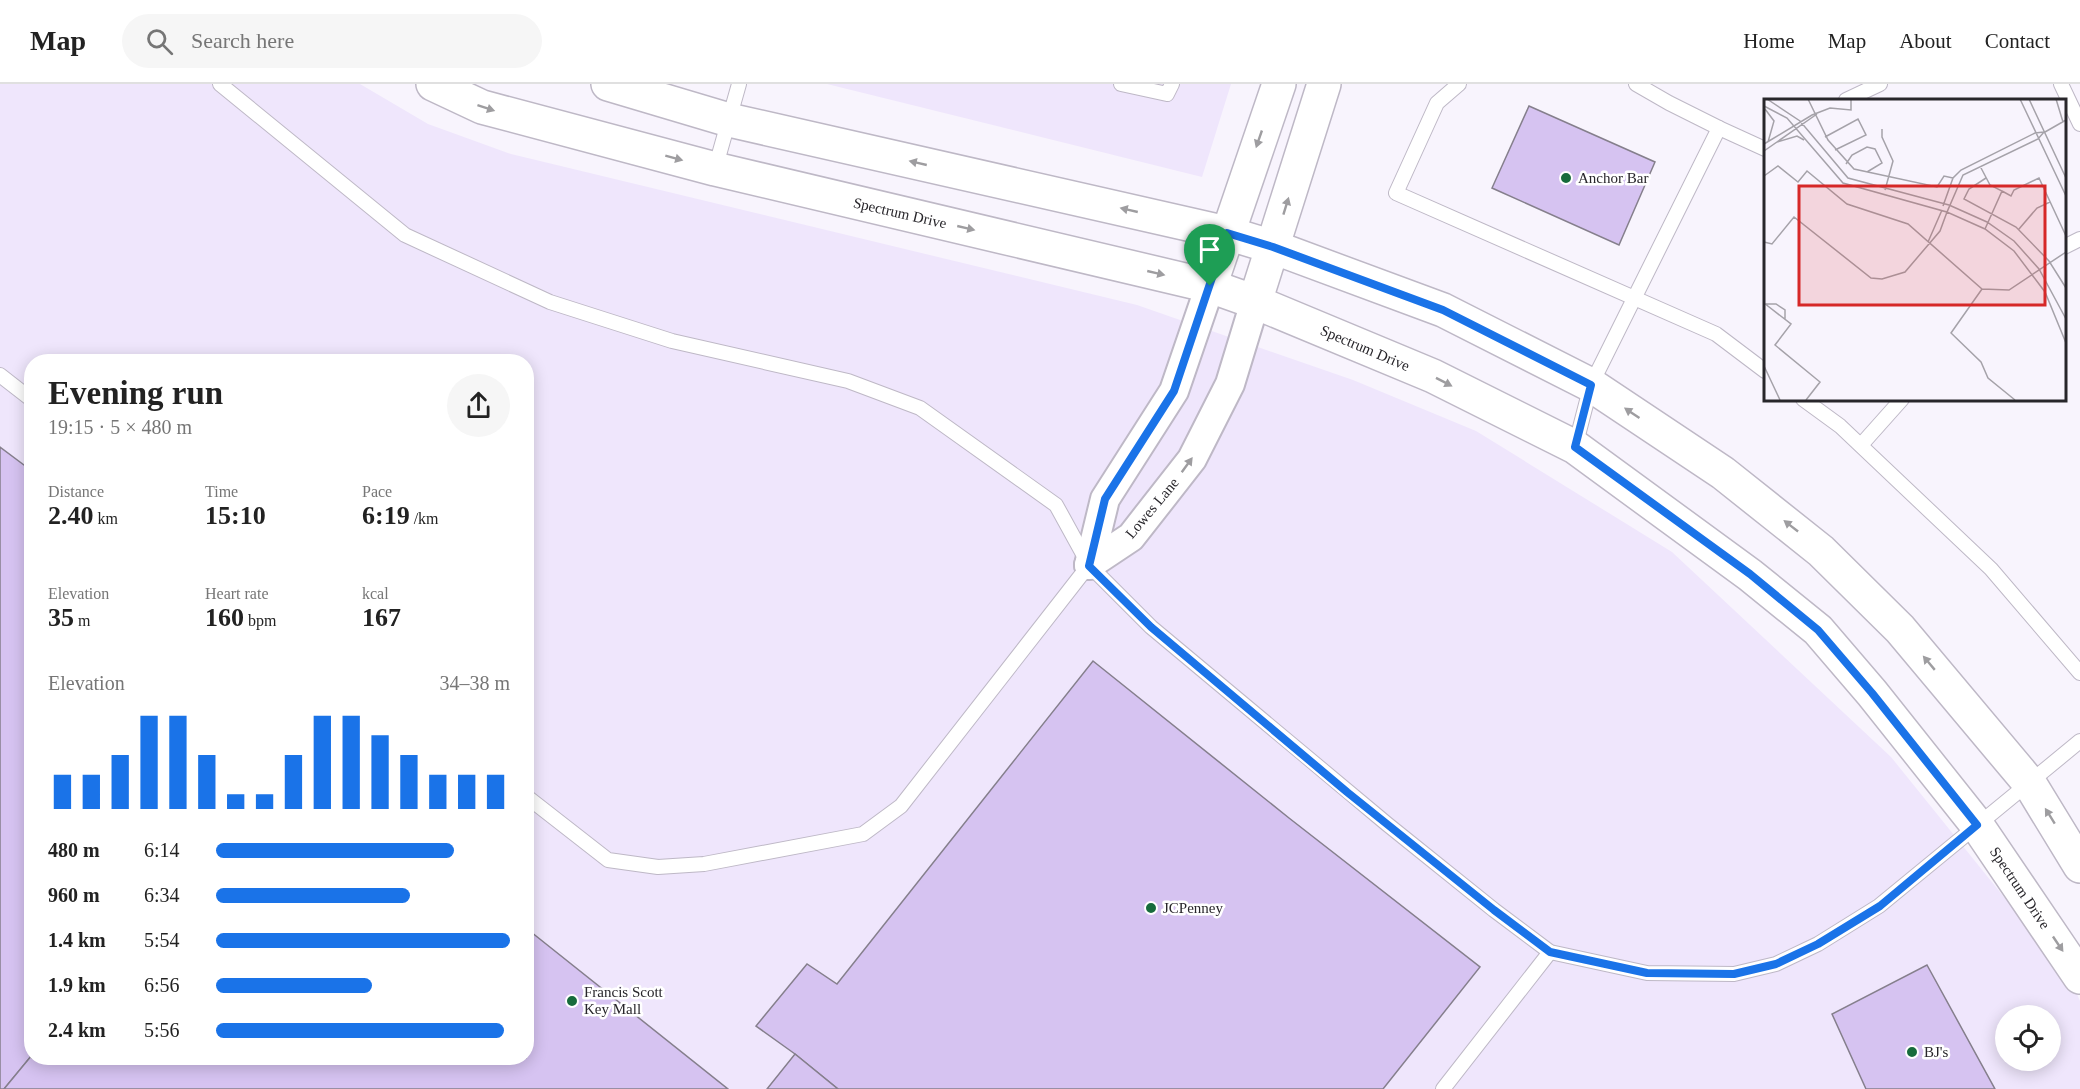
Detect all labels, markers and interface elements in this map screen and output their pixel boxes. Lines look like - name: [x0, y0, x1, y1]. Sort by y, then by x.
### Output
- search box: [122, 14, 542, 68]
- text: Map: [30, 25, 86, 56]
- icon: search: [143, 25, 176, 58]
- text: Search here: [191, 28, 294, 53]
- text: Home: [1743, 29, 1795, 53]
- text: Map: [1828, 29, 1866, 53]
- text: About: [1899, 29, 1952, 53]
- text: Contact: [1985, 29, 2050, 53]
- inset map: [1764, 99, 2065, 400]
- one-way arrow: [477, 104, 495, 113]
- one-way arrow: [1254, 130, 1264, 148]
- one-way arrow: [665, 154, 683, 164]
- one-way arrow: [909, 158, 928, 167]
- place label: Anchor Bar: [1578, 170, 1648, 186]
- marker: Anchor Bar: [1559, 171, 1573, 185]
- street label: Spectrum Drive: [852, 194, 949, 232]
- one-way arrow: [1282, 197, 1291, 215]
- one-way arrow: [1120, 205, 1138, 215]
- one-way arrow: [957, 224, 975, 234]
- pin: [1184, 224, 1235, 286]
- icon: arrive: [1193, 233, 1226, 266]
- one-way arrow: [1146, 269, 1165, 279]
- street label: Spectrum Drive: [1318, 322, 1412, 374]
- button: share: [447, 374, 510, 437]
- text: Evening run: [48, 375, 223, 411]
- one-way arrow: [1435, 376, 1453, 386]
- one-way arrow: [1624, 407, 1641, 418]
- text: 19:15 · 5 × 480 m: [48, 416, 192, 438]
- one-way arrow: [1181, 457, 1193, 472]
- street label: Lowes Lane: [1122, 474, 1182, 541]
- text: Distance: [48, 483, 104, 500]
- text: Time: [205, 483, 238, 500]
- text: Pace: [362, 483, 392, 500]
- text: 2.40: [48, 501, 94, 530]
- text: 15:10: [205, 501, 266, 530]
- text: 6:19: [362, 501, 410, 530]
- text: km: [94, 510, 118, 527]
- text: /km: [410, 510, 439, 527]
- one-way arrow: [1783, 521, 1798, 533]
- text: Elevation: [48, 585, 109, 602]
- text: Heart rate: [205, 585, 269, 602]
- text: kcal: [362, 585, 389, 602]
- text: 35: [48, 603, 74, 632]
- text: 160: [205, 603, 244, 632]
- text: 167: [362, 603, 401, 632]
- text: m: [74, 612, 90, 629]
- text: bpm: [244, 612, 276, 629]
- one-way arrow: [1923, 656, 1935, 671]
- text: Elevation: [48, 672, 125, 694]
- text: 34–38 m: [439, 672, 510, 694]
- one-way arrow: [2044, 808, 2055, 824]
- text: 480 m: [48, 839, 100, 861]
- text: 6:14: [144, 839, 180, 861]
- street label: Spectrum Drive: [1987, 844, 2053, 932]
- text: 960 m: [48, 884, 100, 906]
- text: 6:34: [144, 884, 180, 906]
- place label: JCPenney: [1163, 900, 1224, 916]
- marker: JCPenney: [1144, 901, 1158, 915]
- text: 1.4 km: [48, 929, 106, 951]
- text: 5:54: [144, 929, 180, 951]
- one-way arrow: [2052, 936, 2063, 952]
- text: 1.9 km: [48, 974, 106, 996]
- text: 6:56: [144, 974, 180, 996]
- place label: Francis Scott Key Mall: [584, 984, 664, 1017]
- marker: Francis Scott Key Mall: [565, 994, 579, 1008]
- map controls: [1995, 1005, 2061, 1071]
- button: locate: [1995, 1005, 2061, 1071]
- text: 2.4 km: [48, 1019, 106, 1041]
- text: 5:56: [144, 1019, 180, 1041]
- place label: BJ's: [1924, 1044, 1949, 1060]
- marker: BJ's: [1905, 1045, 1919, 1059]

